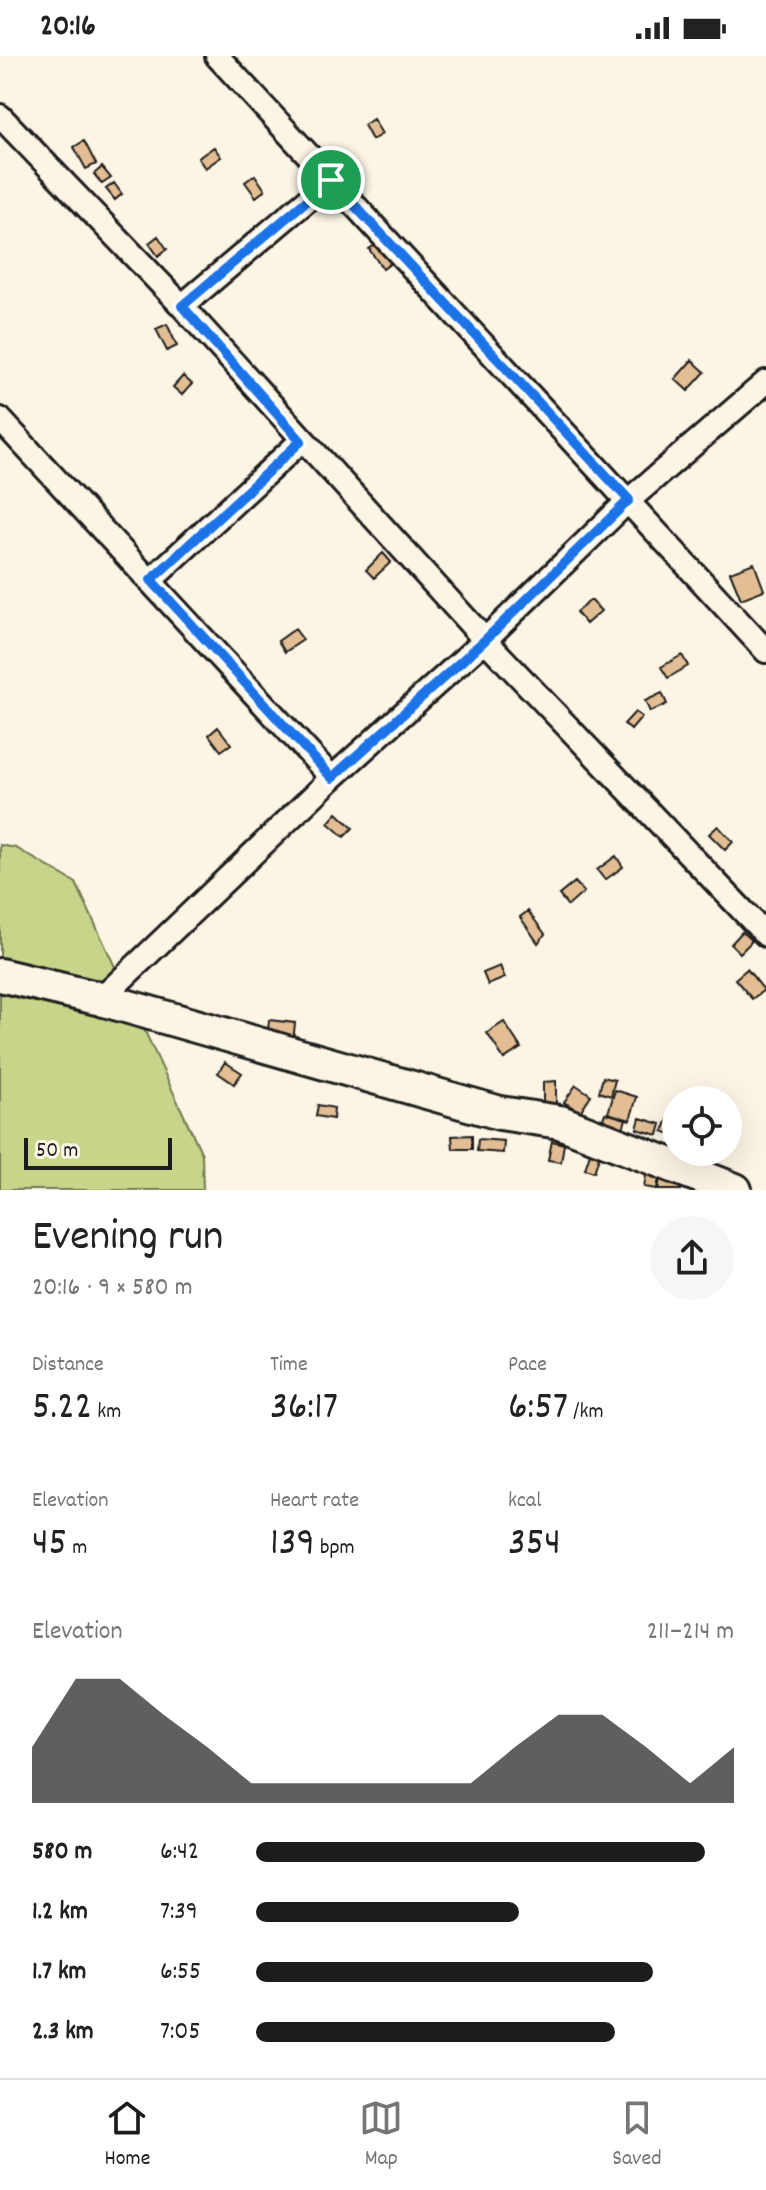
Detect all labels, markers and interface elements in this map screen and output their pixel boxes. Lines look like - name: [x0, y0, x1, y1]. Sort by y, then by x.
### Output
- text: 20:16: [40, 7, 96, 50]
- pin: [297, 146, 365, 214]
- icon: arrive: [309, 158, 353, 202]
- map controls: [662, 1086, 742, 1166]
- button: locate: [662, 1086, 742, 1166]
- scale bar: [24, 1134, 172, 1170]
- text: 50 m: [36, 1136, 78, 1167]
- text: Evening run: [32, 1208, 223, 1271]
- button: share: [650, 1216, 734, 1300]
- text: 20:16 · 9 × 580 m: [32, 1270, 193, 1307]
- text: Distance: [32, 1350, 104, 1381]
- text: Time: [270, 1350, 308, 1381]
- text: Pace: [508, 1350, 547, 1381]
- text: 5.22: [32, 1381, 92, 1438]
- text: 36:17: [270, 1381, 338, 1438]
- text: 6:57: [508, 1381, 568, 1438]
- text: km: [92, 1397, 121, 1428]
- text: /km: [568, 1397, 604, 1428]
- text: Elevation: [32, 1486, 109, 1517]
- text: Heart rate: [270, 1486, 359, 1517]
- text: kcal: [508, 1486, 541, 1517]
- text: 45: [32, 1517, 67, 1574]
- text: 139: [270, 1517, 315, 1574]
- text: 354: [508, 1517, 561, 1574]
- text: m: [67, 1533, 87, 1564]
- text: bpm: [315, 1533, 355, 1564]
- text: Elevation: [32, 1614, 122, 1651]
- text: 211–214 m: [647, 1614, 734, 1651]
- text: 580 m: [32, 1834, 92, 1871]
- text: 6:42: [160, 1834, 199, 1871]
- text: 1.2 km: [32, 1894, 88, 1931]
- text: 7:39: [160, 1894, 198, 1931]
- text: 1.7 km: [32, 1954, 86, 1991]
- text: 6:55: [160, 1954, 201, 1991]
- text: 2.3 km: [32, 2014, 94, 2051]
- text: 7:05: [160, 2014, 200, 2051]
- tab: Home: [104, 2096, 150, 2175]
- tab: Map: [359, 2096, 403, 2175]
- tab: Saved: [612, 2096, 661, 2175]

